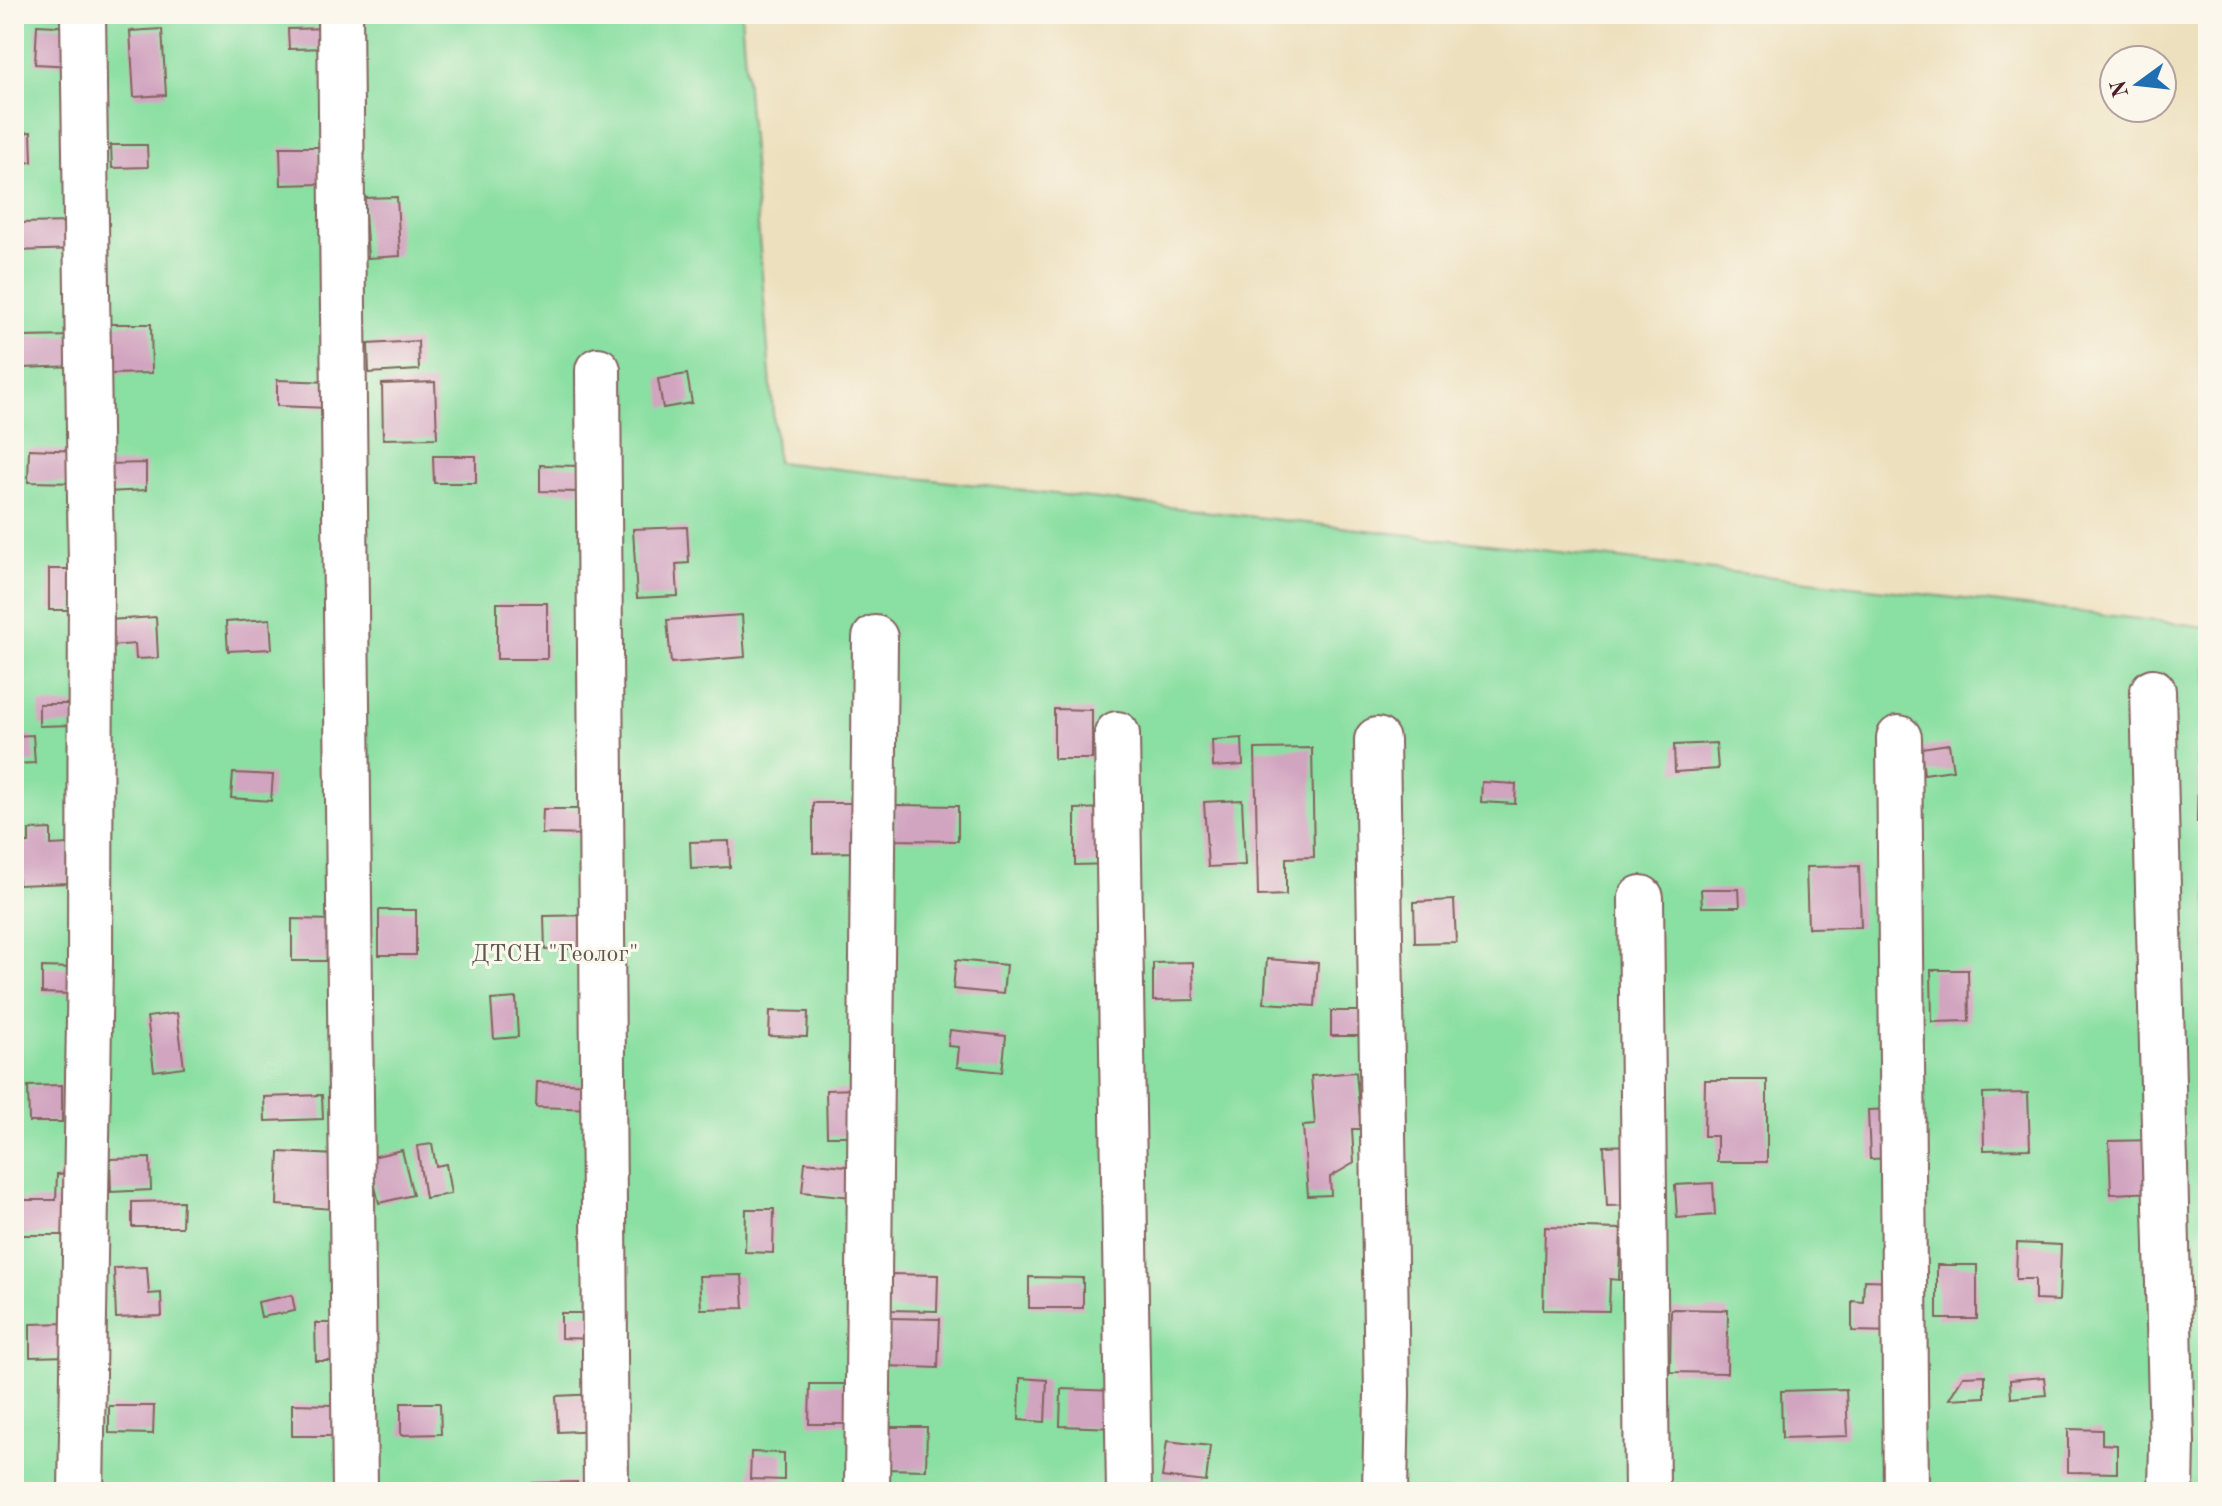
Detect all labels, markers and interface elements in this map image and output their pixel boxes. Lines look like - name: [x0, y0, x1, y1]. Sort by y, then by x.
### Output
- north arrow: [2098, 44, 2178, 124]
- text: N: [2108, 78, 2133, 100]
- park label: ДТСН "Геолог": [472, 943, 638, 967]

